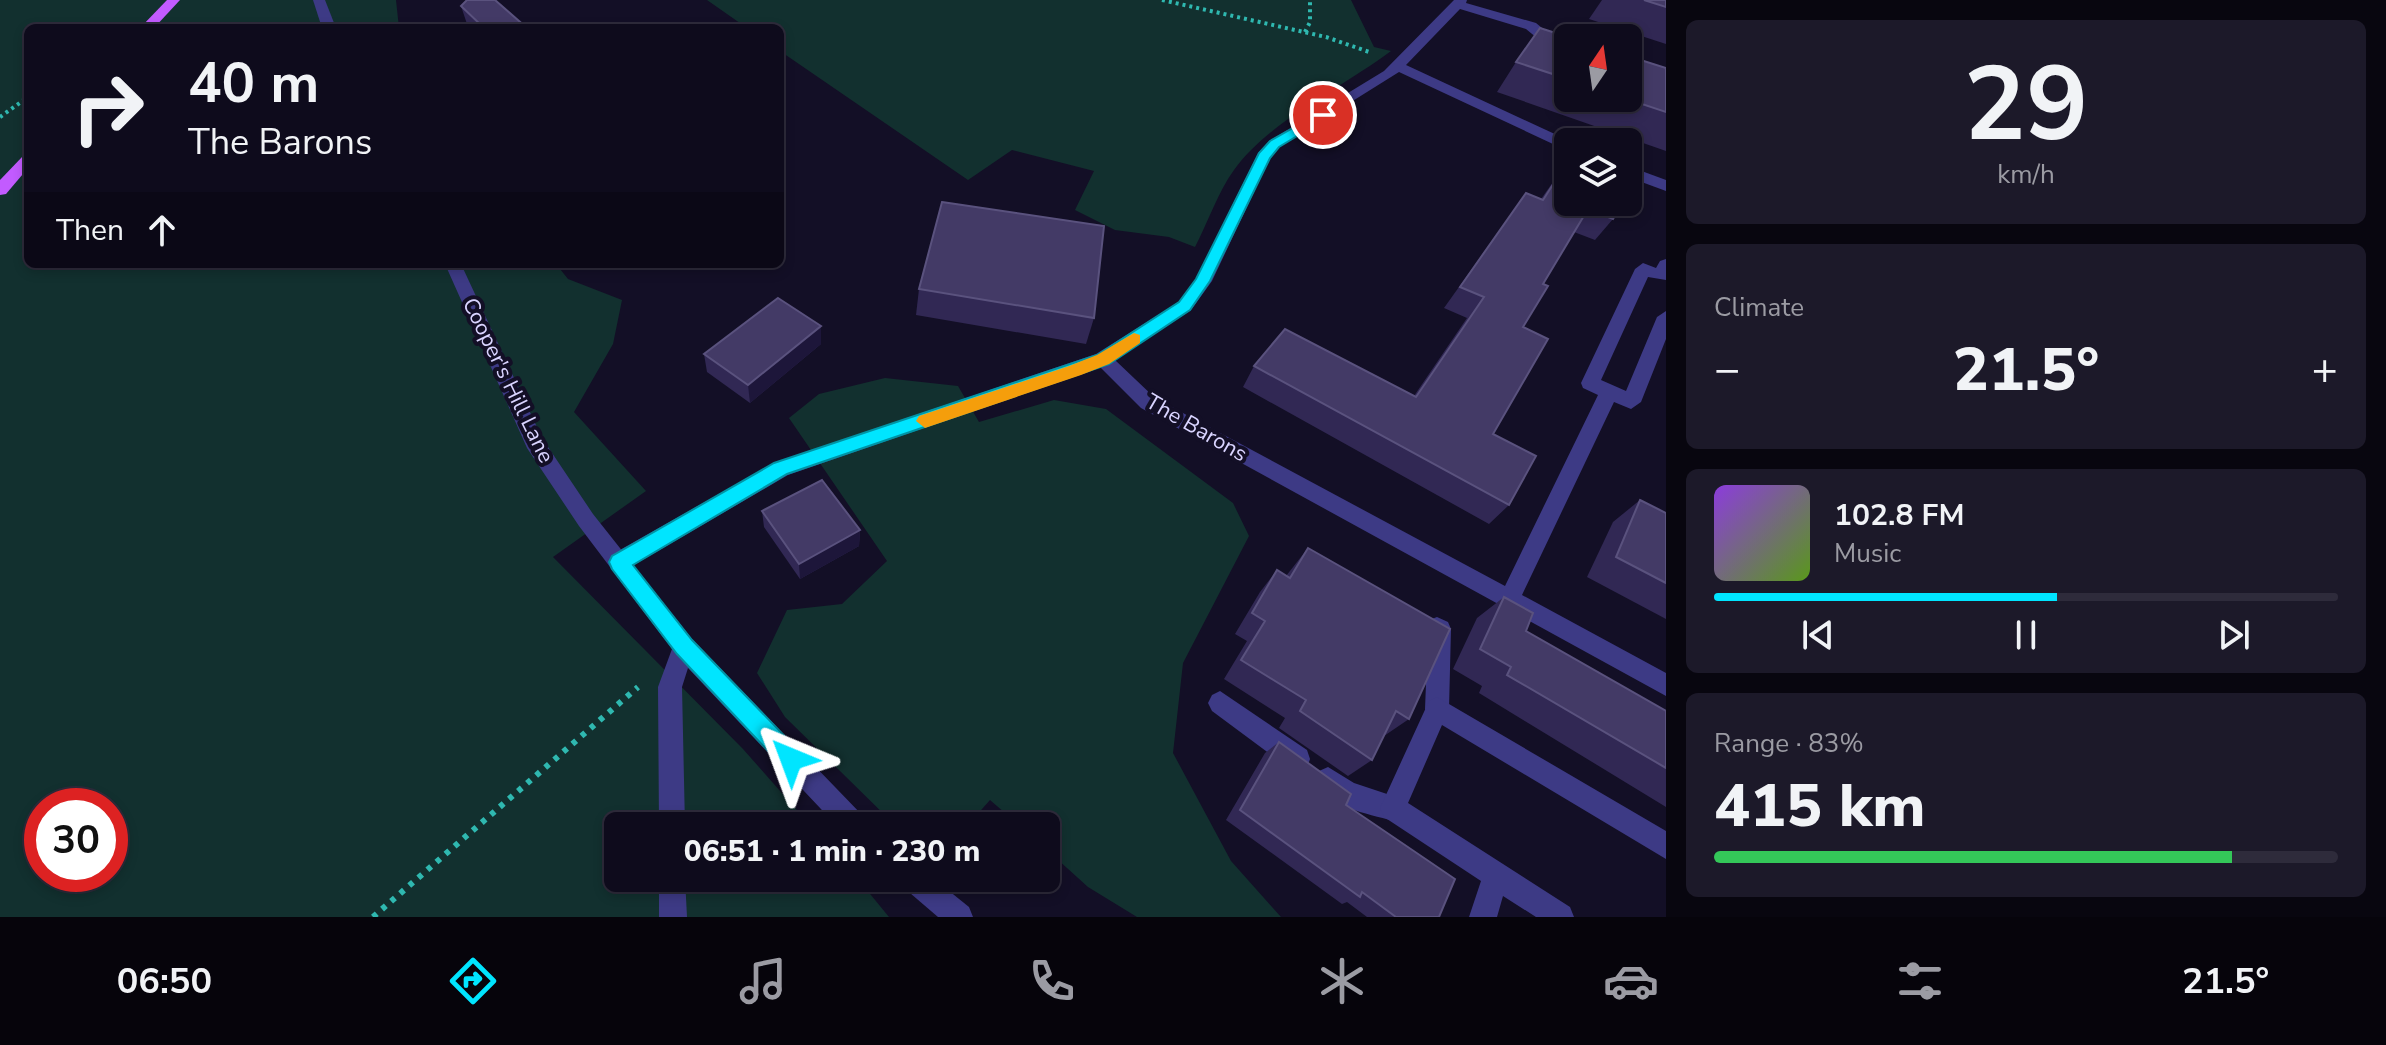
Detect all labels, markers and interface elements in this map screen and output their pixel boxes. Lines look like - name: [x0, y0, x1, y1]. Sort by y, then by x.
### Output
- north arrow: [1554, 24, 1642, 112]
- map controls: [1554, 24, 1642, 216]
- text: 29: [1964, 34, 2088, 176]
- text: 40 m: [188, 45, 319, 122]
- icon: right: [56, 56, 160, 160]
- pin: [1289, 81, 1357, 149]
- icon: arrive: [1301, 93, 1345, 137]
- text: The Barons: [188, 118, 372, 167]
- button: layers: [1554, 128, 1642, 216]
- text: km/h: [1997, 157, 2055, 192]
- icon: ahead: [140, 208, 184, 252]
- text: Then: [56, 210, 124, 251]
- text: Climate: [1714, 290, 1804, 325]
- street label: Cooper's Hill Lane: [455, 293, 561, 468]
- text: 21.5°: [1953, 329, 2099, 411]
- text: −: [1714, 340, 1740, 400]
- text: +: [2312, 340, 2338, 400]
- street label: The Barons: [1140, 387, 1253, 469]
- text: 102.8 FM: [1834, 495, 1964, 536]
- text: Music: [1834, 536, 1901, 571]
- icon: previous: [1796, 613, 1840, 657]
- icon: pause: [2004, 613, 2048, 657]
- icon: next: [2212, 613, 2256, 657]
- position arrow: [749, 717, 833, 801]
- text: Range · 83%: [1714, 726, 1864, 761]
- text: 415 km: [1714, 765, 1926, 847]
- speed limit sign: 30: [24, 788, 128, 892]
- text: 06:51 · 1 min · 230 m: [684, 831, 980, 872]
- icon: directions: [445, 953, 501, 1009]
- icon: music: [735, 953, 791, 1009]
- icon: phone: [1024, 953, 1080, 1009]
- icon: climate: [1314, 953, 1370, 1009]
- icon: car: [1603, 953, 1659, 1009]
- icon: filters: [1892, 953, 1948, 1009]
- text: 06:50: [117, 957, 212, 1006]
- text: 21.5°: [2182, 957, 2269, 1006]

